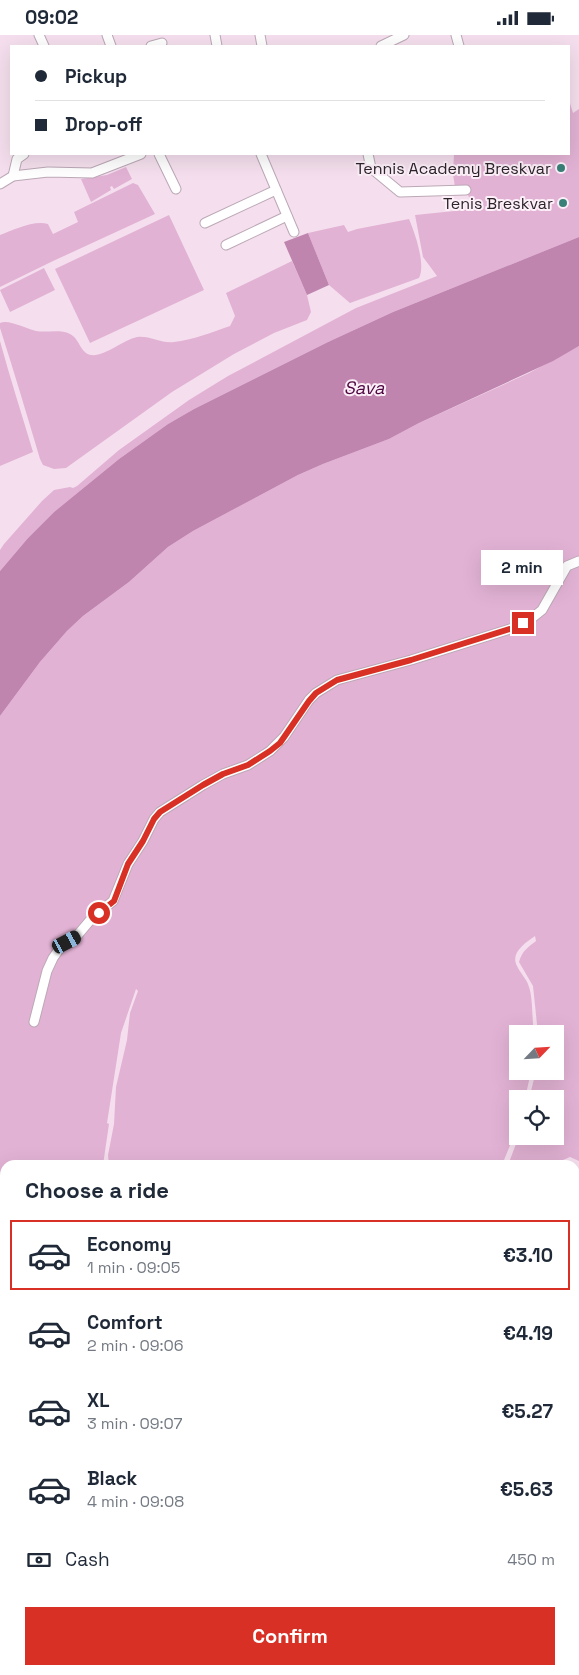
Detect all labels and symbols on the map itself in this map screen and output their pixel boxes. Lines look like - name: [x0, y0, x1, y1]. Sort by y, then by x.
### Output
- place label: Tennis Academy Breskvar: [355, 158, 551, 179]
- marker: Tennis Academy Breskvar: [555, 162, 567, 174]
- place label: Tenis Breskvar: [443, 193, 553, 214]
- marker: Tenis Breskvar: [557, 197, 569, 209]
- water label: Sava: [344, 376, 385, 399]
- callout: 2 min: [482, 551, 564, 585]
- route end: [512, 612, 534, 634]
- route start: [88, 902, 110, 924]
- car: [50, 928, 83, 956]
- north arrow: [509, 1025, 564, 1080]

